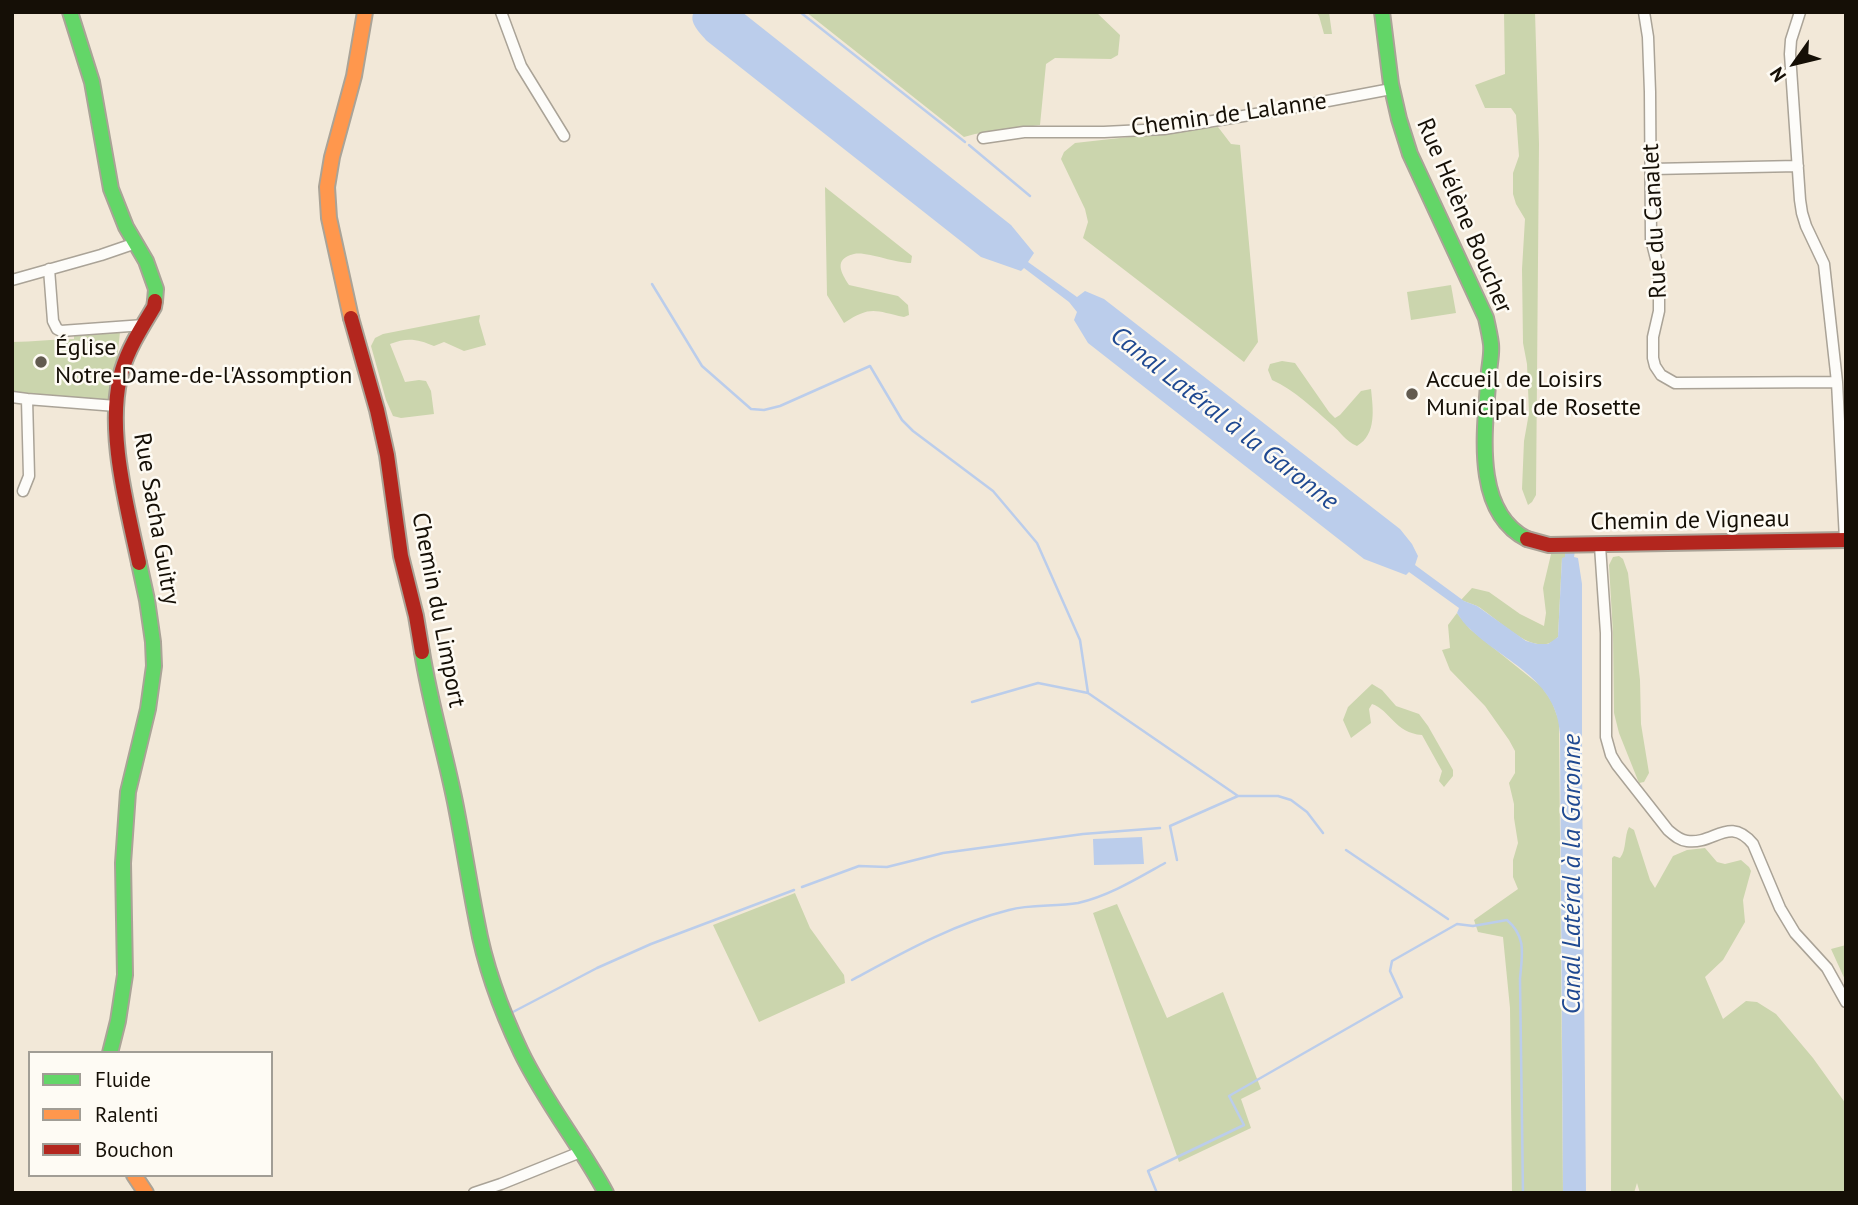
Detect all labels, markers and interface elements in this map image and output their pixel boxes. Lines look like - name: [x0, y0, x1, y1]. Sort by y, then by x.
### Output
- north arrow: [1760, 28, 1830, 98]
- text: N: [1764, 63, 1791, 87]
- street label: Chemin de Lalanne: [1129, 87, 1329, 143]
- street label: Rue Hélène Boucher: [1410, 114, 1518, 318]
- street label: Rue du Canalet: [1637, 143, 1673, 299]
- water label: Canal Latéral à la Garonne: [1104, 320, 1344, 518]
- place label: Église Notre-Dame-de-l'Assomption: [55, 334, 352, 390]
- marker: Église Notre-Dame-de-l'Assomption: [33, 354, 49, 370]
- place label: Accueil de Loisirs Municipal de Rosette: [1426, 366, 1641, 422]
- marker: Accueil de Loisirs Municipal de Rosette: [1404, 386, 1420, 402]
- street label: Rue Sacha Guitry: [127, 431, 185, 607]
- street label: Chemin de Vigneau: [1590, 505, 1790, 537]
- street label: Chemin du Limport: [405, 510, 471, 710]
- water label: Canal Latéral à la Garonne: [1557, 734, 1589, 1014]
- legend: [28, 1051, 273, 1177]
- text: Fluide: [95, 1066, 151, 1093]
- text: Ralenti: [95, 1101, 159, 1128]
- text: Bouchon: [95, 1136, 174, 1163]

